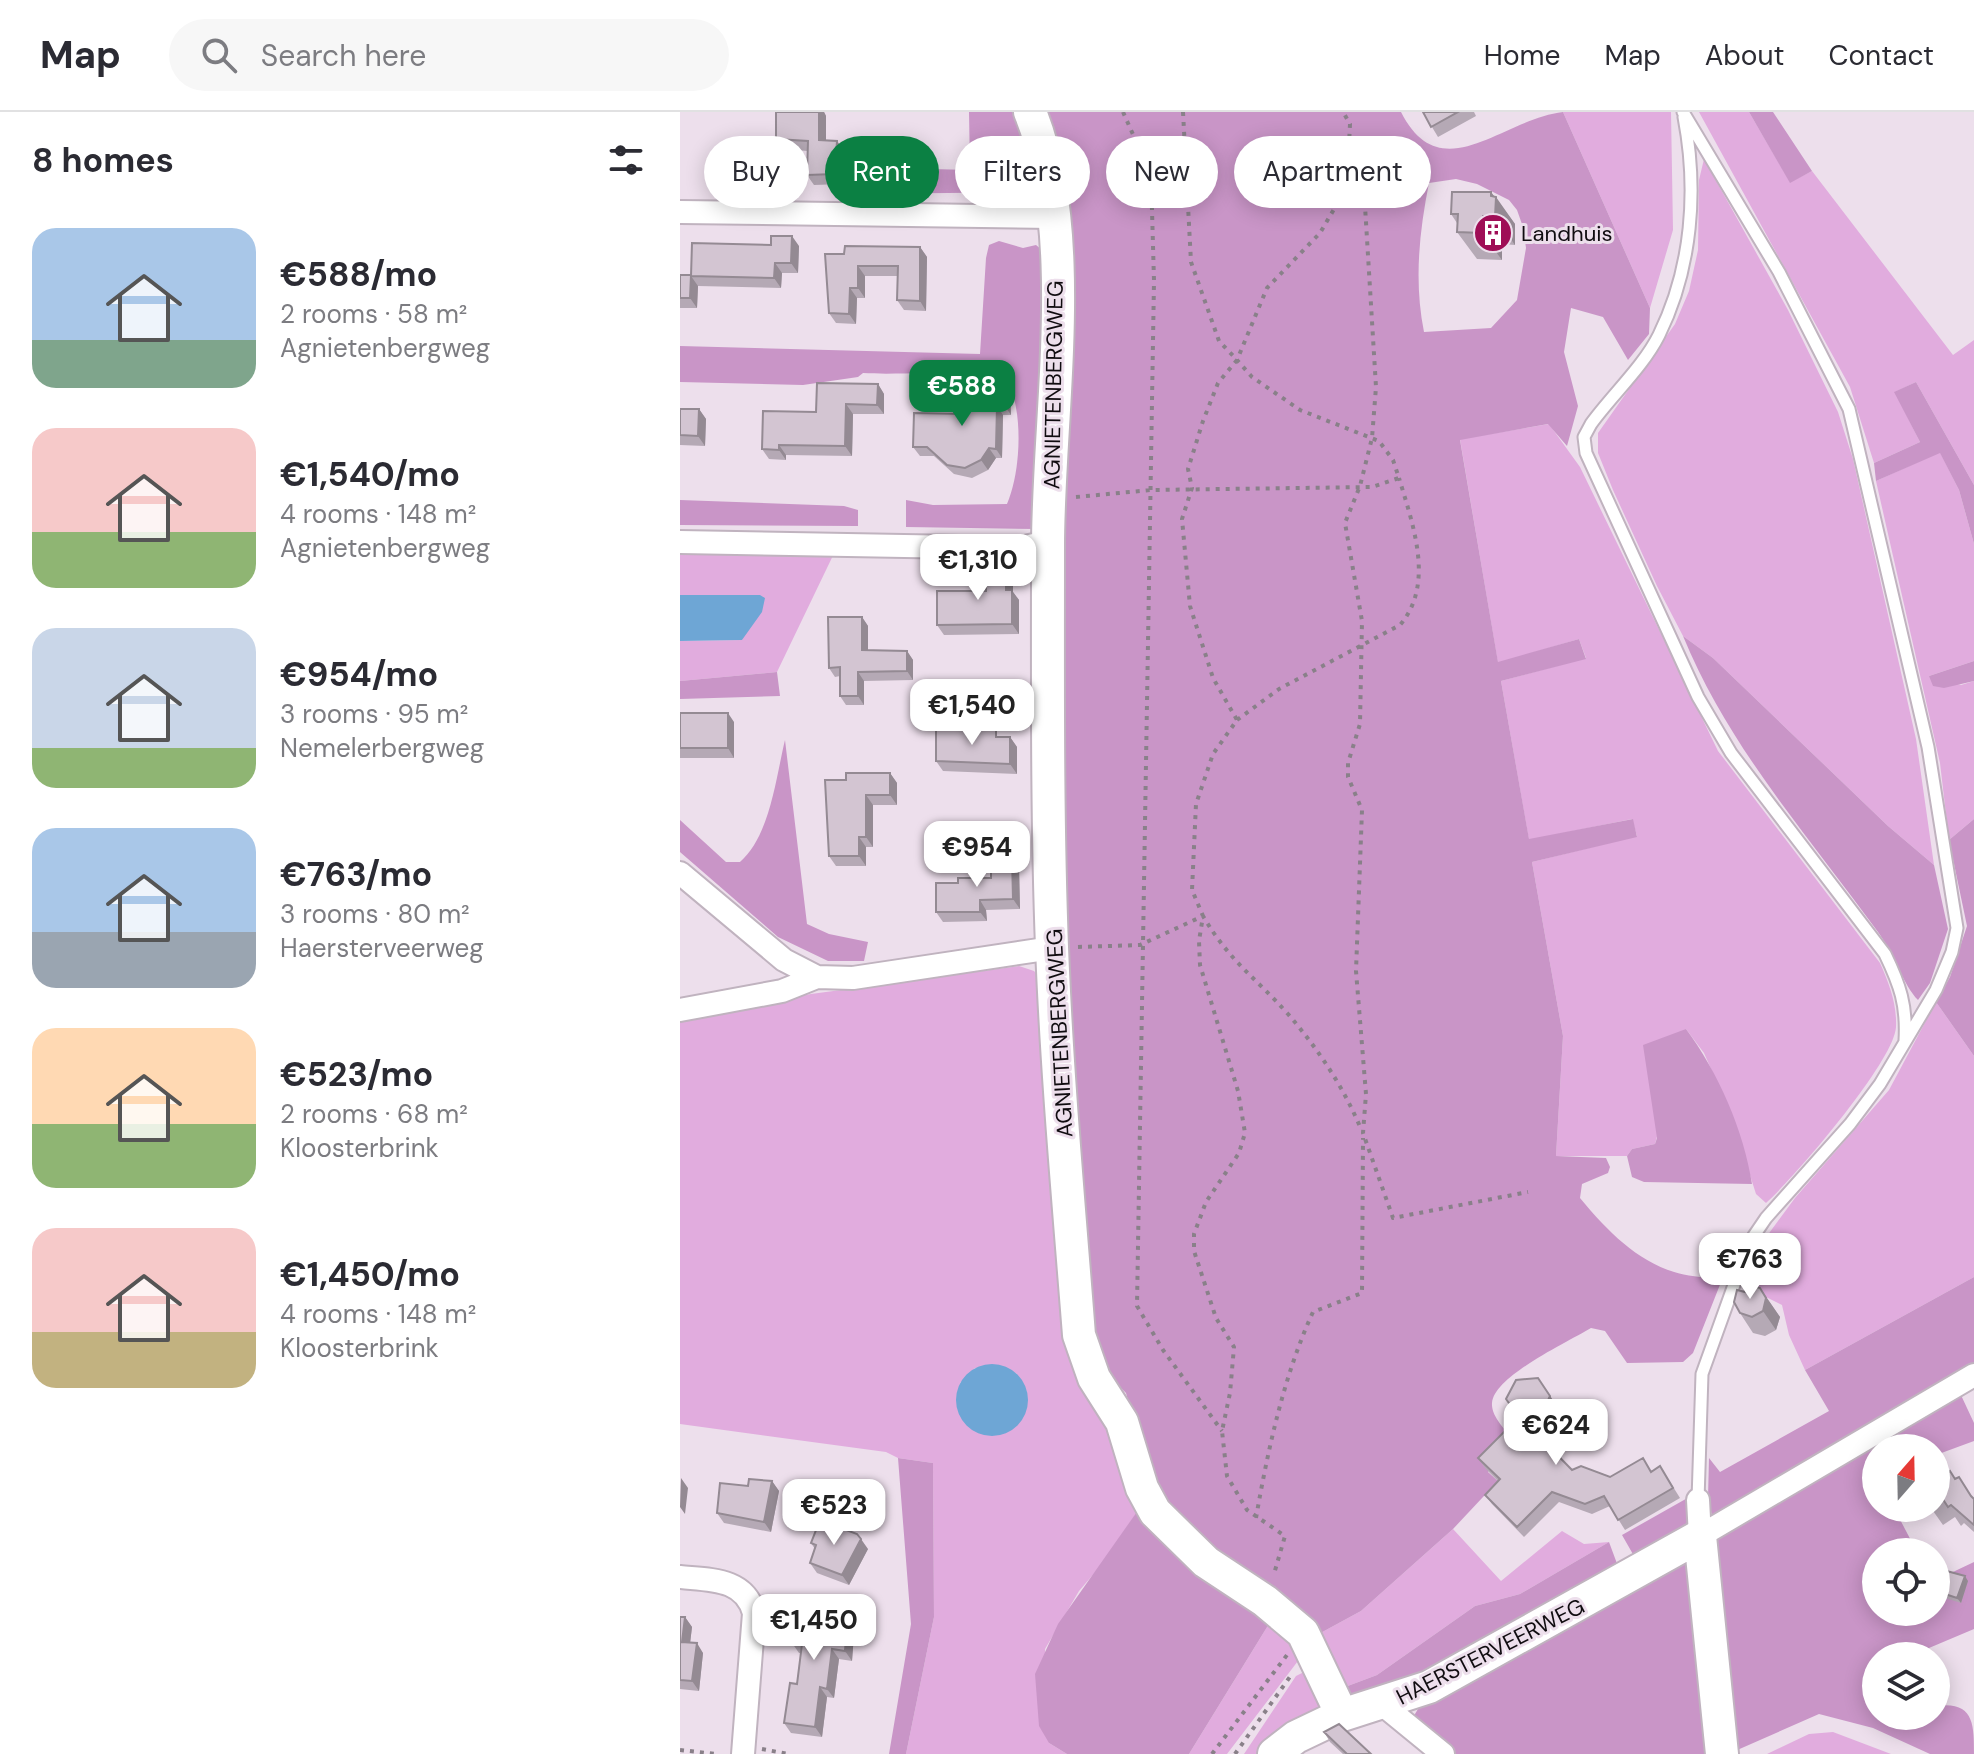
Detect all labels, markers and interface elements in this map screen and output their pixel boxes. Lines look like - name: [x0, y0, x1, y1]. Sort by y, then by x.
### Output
- search box: [169, 19, 729, 91]
- text: Map: [40, 30, 121, 80]
- icon: search: [197, 33, 241, 77]
- text: Search here: [261, 36, 426, 75]
- text: Home: [1484, 37, 1560, 74]
- text: Map: [1604, 37, 1661, 74]
- text: About: [1705, 37, 1784, 74]
- text: Contact: [1828, 37, 1934, 74]
- chip: Buy: [704, 136, 809, 208]
- chip: Rent: [825, 136, 939, 208]
- chip: Filters: [955, 136, 1090, 208]
- chip: New: [1106, 136, 1218, 208]
- chip: Apartment: [1234, 136, 1431, 208]
- text: 8 homes: [32, 138, 174, 183]
- icon: filters: [604, 138, 648, 182]
- building icon: Landhuis: [1472, 212, 1514, 254]
- place label: Landhuis: [1521, 219, 1613, 248]
- text: €588/mo: [280, 252, 437, 297]
- icon: home: [96, 260, 192, 356]
- street label: AGNIETENBERGWEG: [1037, 280, 1070, 490]
- text: 2 rooms · 58 m²: [280, 297, 467, 331]
- text: Agnietenbergweg: [280, 331, 490, 365]
- pin: €588: [915, 360, 1009, 428]
- text: €588: [927, 369, 997, 403]
- text: €1,540/mo: [280, 452, 460, 497]
- icon: home: [96, 460, 192, 556]
- text: 4 rooms · 148 m²: [280, 497, 476, 531]
- text: Agnietenbergweg: [280, 531, 490, 565]
- pin: €1,310: [913, 534, 1043, 602]
- text: €1,310: [938, 543, 1018, 577]
- text: €954/mo: [280, 652, 438, 697]
- icon: home: [96, 660, 192, 756]
- pin: €1,540: [907, 679, 1037, 747]
- text: €1,540: [928, 688, 1016, 722]
- text: 3 rooms · 95 m²: [280, 697, 468, 731]
- text: Nemelerbergweg: [280, 731, 484, 765]
- pin: €954: [930, 821, 1024, 889]
- text: €954: [942, 830, 1012, 864]
- text: €763/mo: [280, 852, 432, 897]
- icon: home: [96, 860, 192, 956]
- text: 3 rooms · 80 m²: [280, 897, 470, 931]
- street label: AGNIETENBERGWEG: [1040, 928, 1079, 1138]
- text: Haersterveerweg: [280, 931, 484, 965]
- text: €523/mo: [280, 1052, 433, 1097]
- icon: home: [96, 1060, 192, 1156]
- text: 2 rooms · 68 m²: [280, 1097, 468, 1131]
- text: Kloosterbrink: [280, 1131, 439, 1165]
- pin: €763: [1703, 1233, 1797, 1301]
- text: €763: [1717, 1242, 1783, 1276]
- text: €1,450/mo: [280, 1252, 460, 1297]
- icon: home: [96, 1260, 192, 1356]
- text: 4 rooms · 148 m²: [280, 1297, 476, 1331]
- text: Kloosterbrink: [280, 1331, 439, 1365]
- pin: €624: [1509, 1399, 1603, 1467]
- text: €624: [1522, 1408, 1590, 1442]
- north arrow: [1862, 1434, 1950, 1522]
- map controls: [1862, 1434, 1950, 1730]
- pin: €523: [787, 1479, 881, 1547]
- text: €523: [800, 1488, 868, 1522]
- button: locate: [1862, 1538, 1950, 1626]
- street label: HAERSTERVEERWEG: [1391, 1591, 1589, 1711]
- pin: €1,450: [749, 1594, 879, 1662]
- text: €1,450: [770, 1603, 858, 1637]
- button: layers: [1862, 1642, 1950, 1730]

